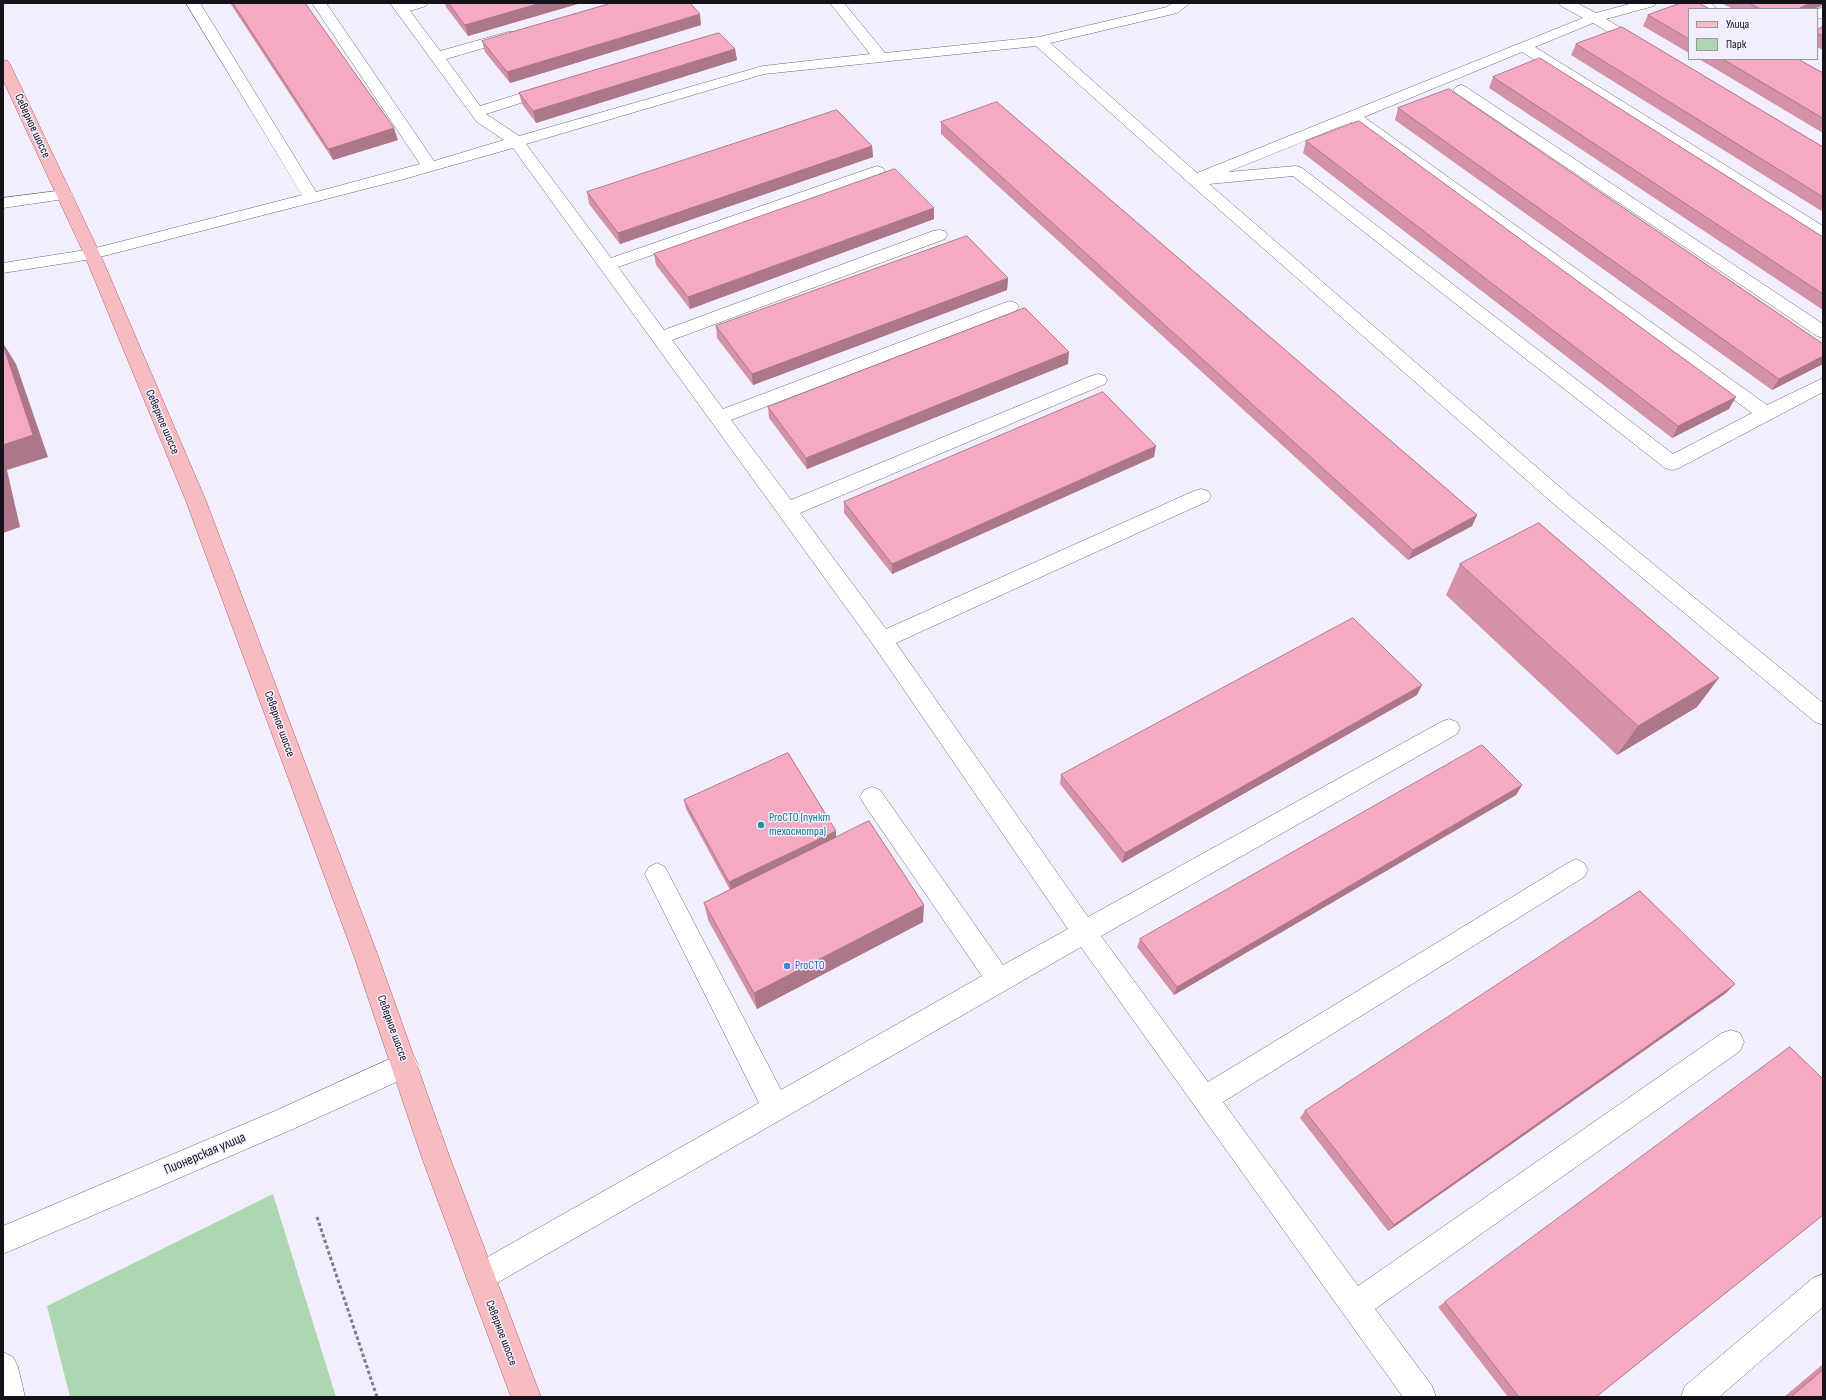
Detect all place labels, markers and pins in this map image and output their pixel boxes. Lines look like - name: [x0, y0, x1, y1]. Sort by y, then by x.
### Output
- place label: ProСТО (пункт техосмотра): [769, 811, 830, 839]
- marker: ProСТО (пункт техосмотра): [756, 820, 766, 830]
- place label: ProСТО: [795, 959, 825, 973]
- marker: ProСТО: [782, 961, 792, 971]

